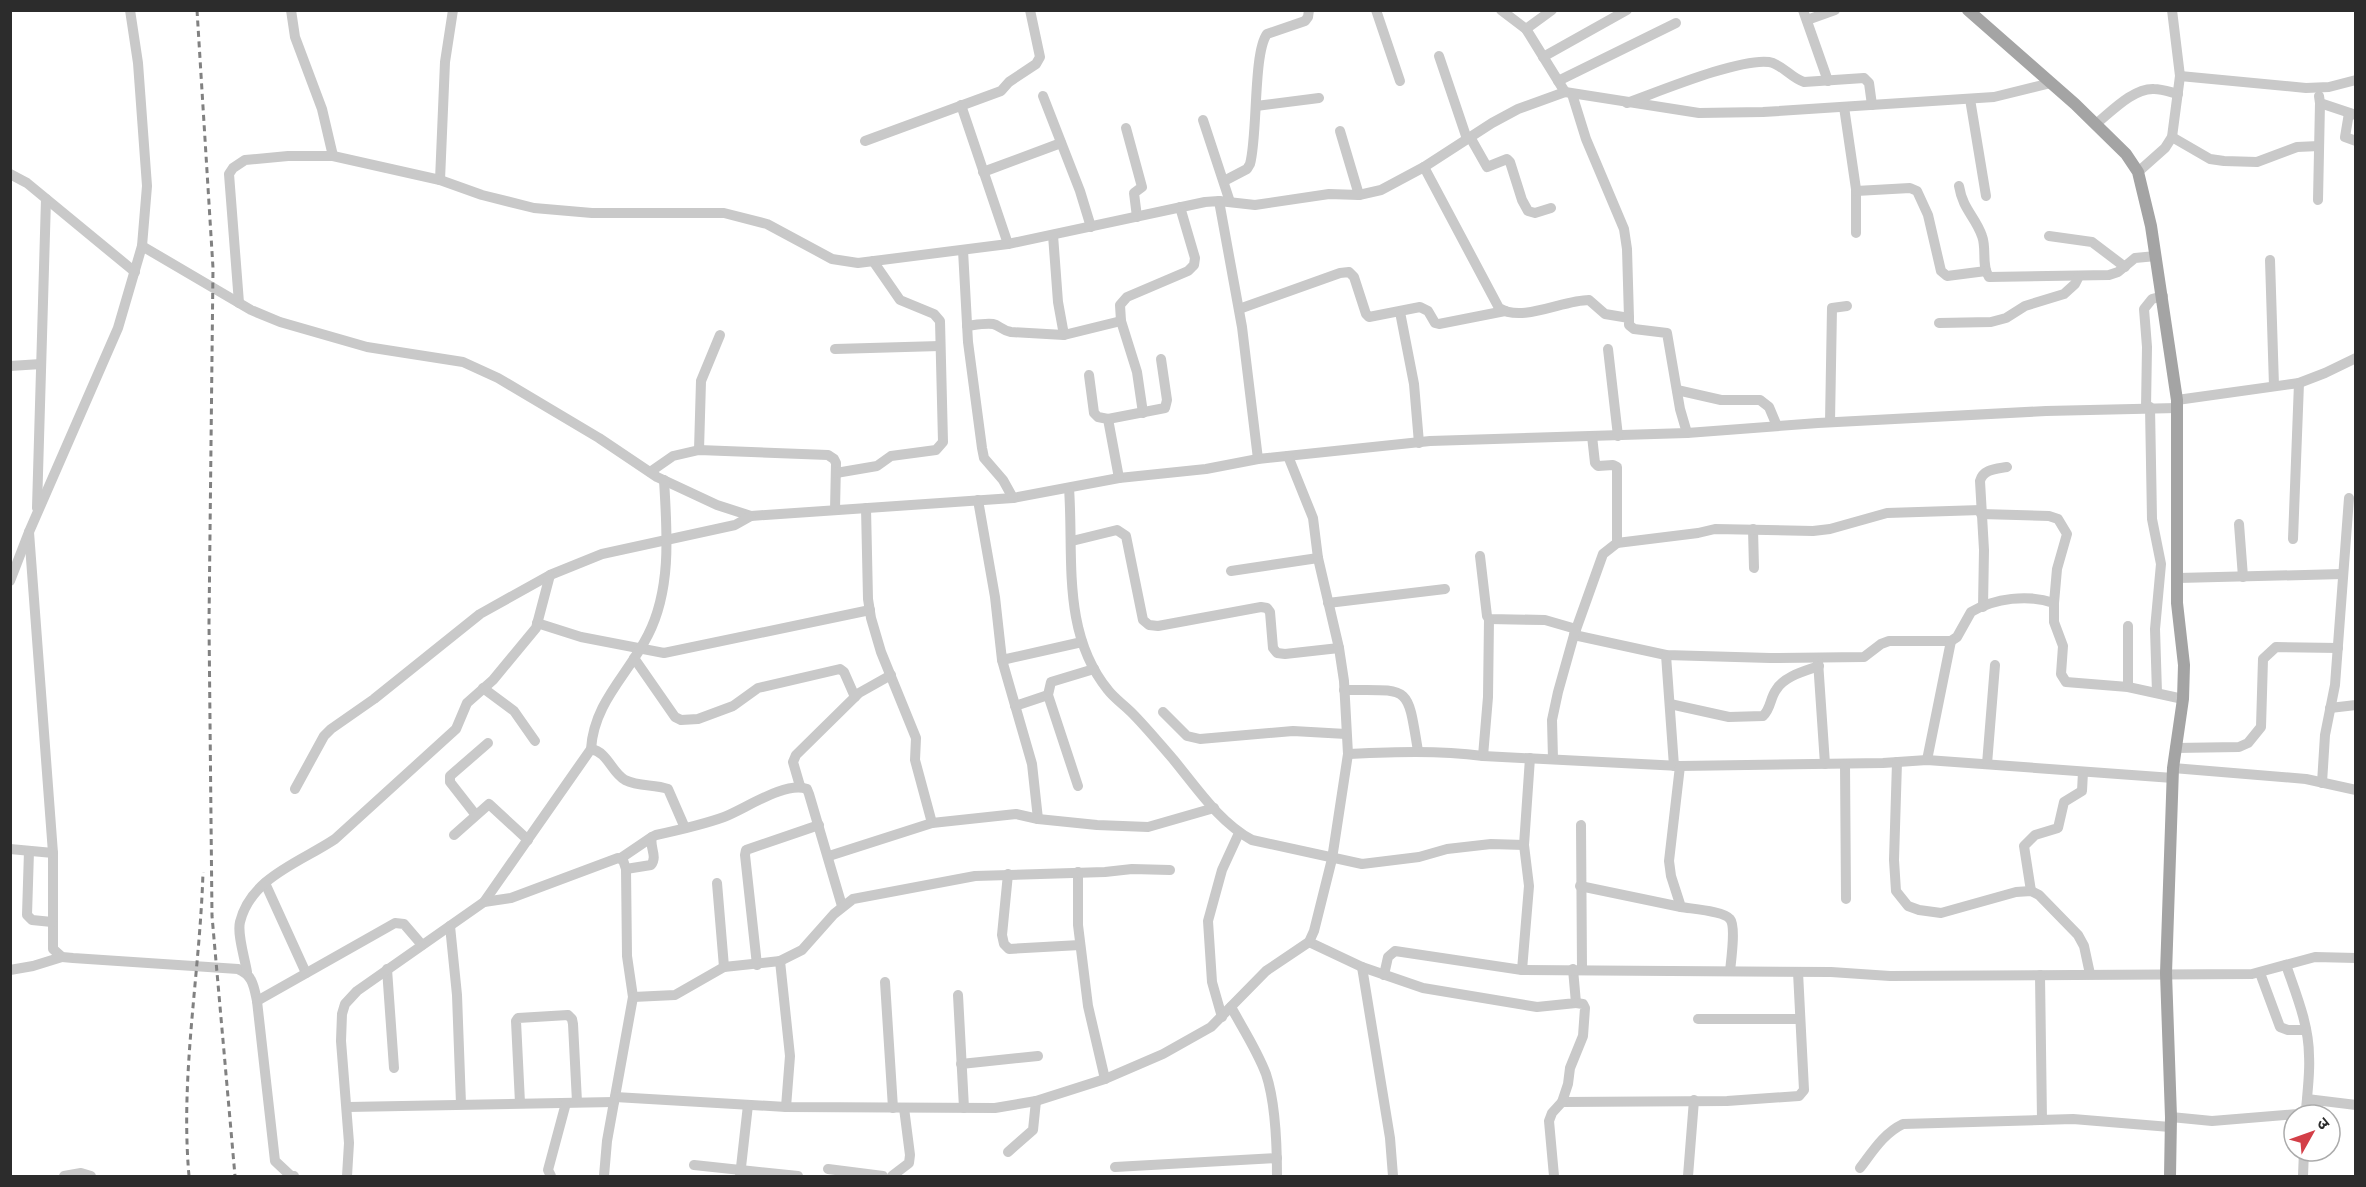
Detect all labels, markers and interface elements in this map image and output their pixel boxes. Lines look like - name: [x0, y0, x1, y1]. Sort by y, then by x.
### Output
- north arrow: [2282, 1103, 2342, 1163]
- text: उ: [2312, 1114, 2334, 1134]

